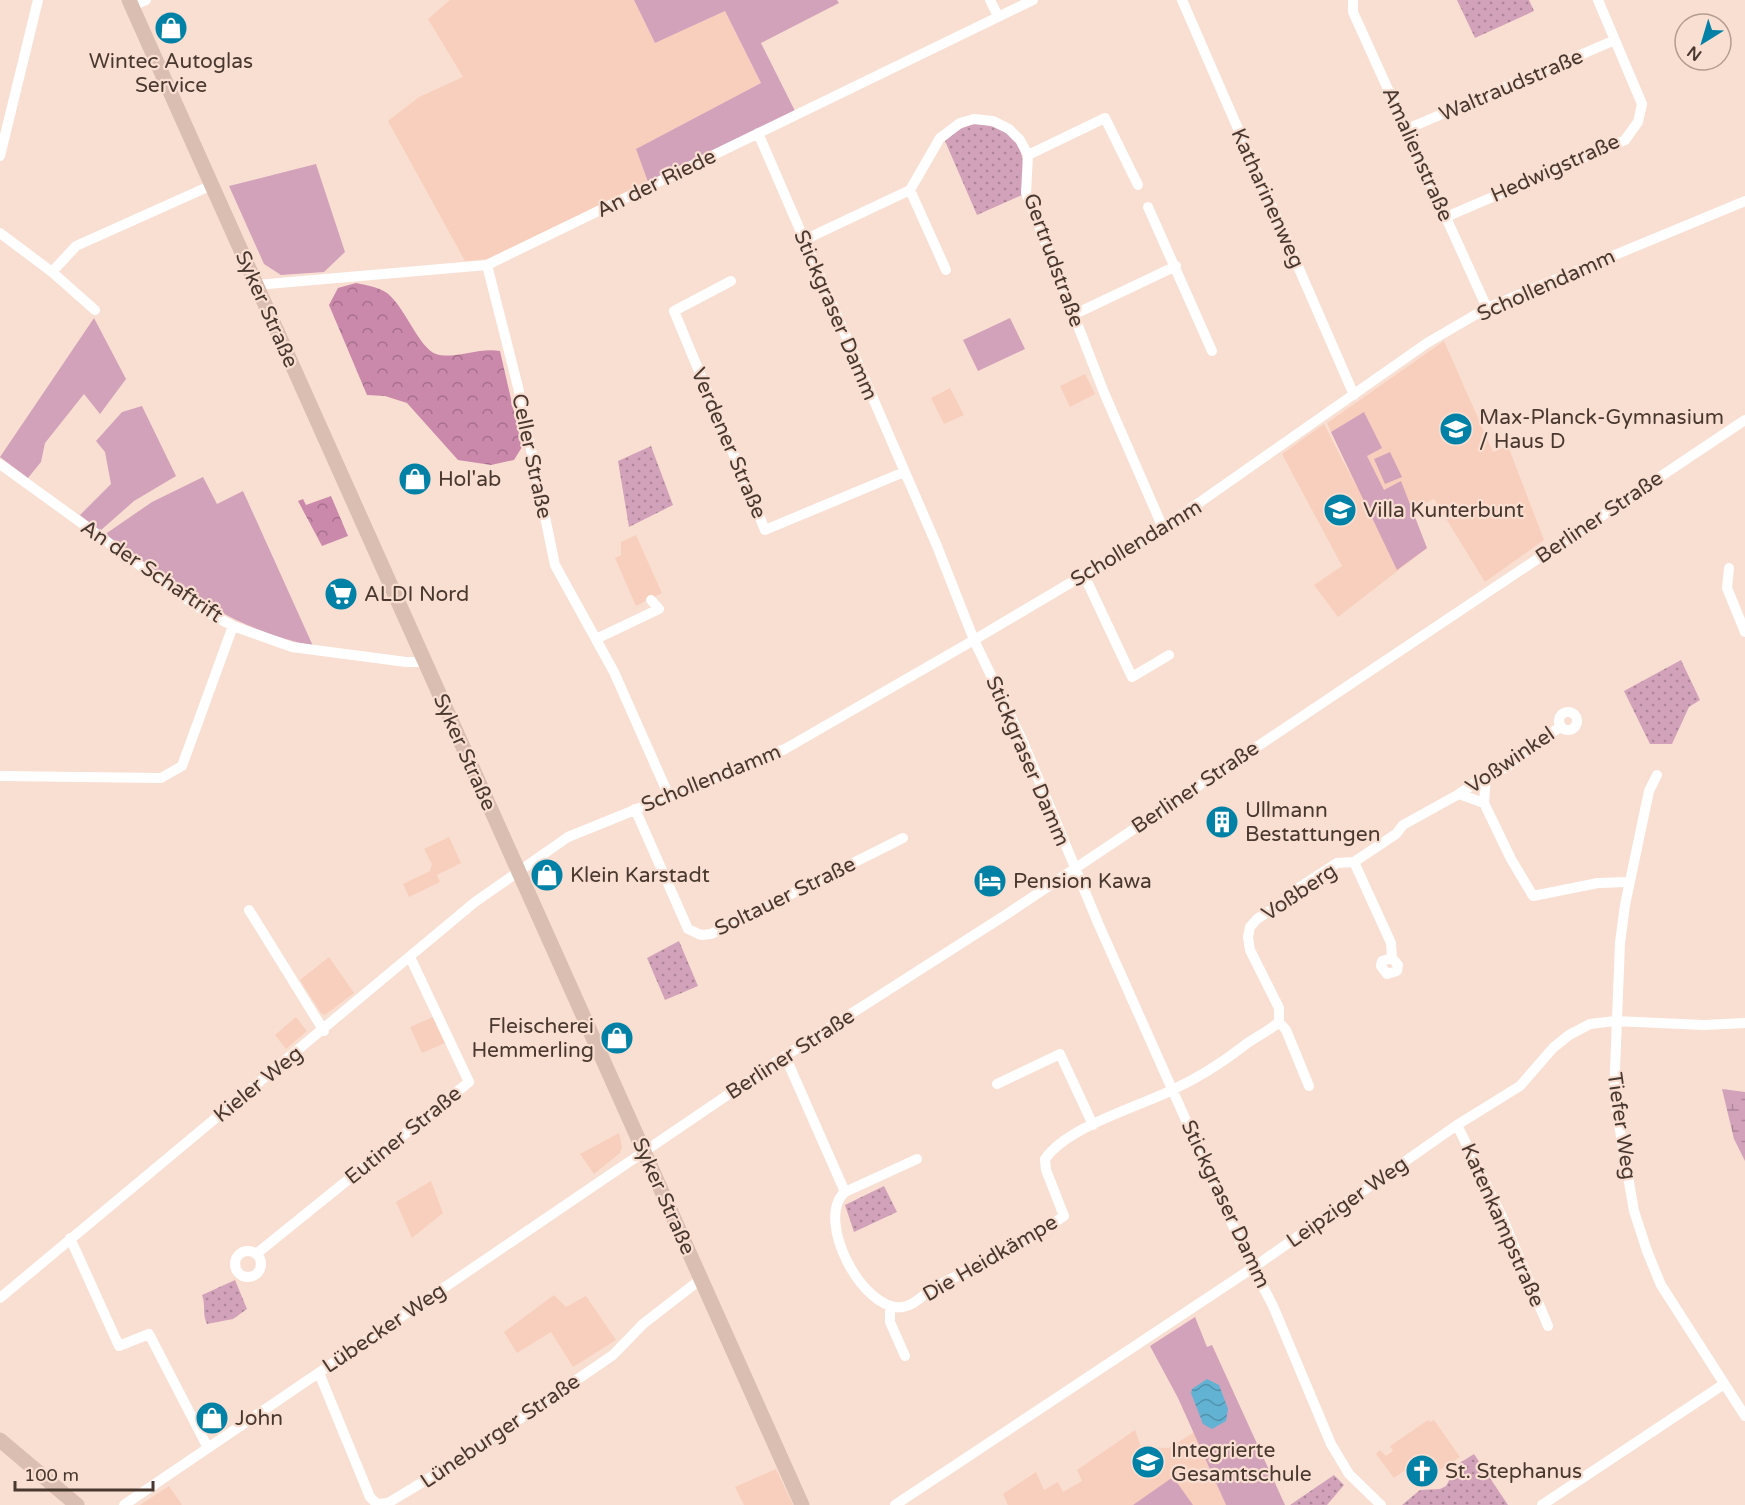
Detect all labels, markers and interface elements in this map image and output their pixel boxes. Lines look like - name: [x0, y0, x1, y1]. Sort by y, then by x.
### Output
- shop icon: Wintec Autoglas Service: [153, 10, 189, 46]
- north arrow: [1673, 12, 1733, 72]
- text: N: [1683, 41, 1706, 65]
- street label: Waltraudstraße: [1436, 44, 1587, 127]
- place label: Wintec Autoglas Service: [89, 49, 253, 98]
- street label: Amalienstraße: [1377, 83, 1458, 225]
- street label: Katharinenweg: [1226, 124, 1310, 272]
- street label: Hedwigstraße: [1487, 129, 1624, 208]
- street label: An der Riede: [592, 144, 720, 223]
- street label: Gertrudstraße: [1018, 190, 1089, 331]
- street label: Stickgraser Damm: [788, 226, 883, 404]
- street label: Schollendamm: [1473, 244, 1619, 327]
- street label: Syker Straße: [230, 247, 303, 372]
- street label: Verdener Straße: [686, 364, 772, 522]
- street label: Celler Straße: [506, 391, 557, 521]
- place label: Max-Planck-Gymnasium / Haus D: [1479, 405, 1724, 454]
- school or university icon: Max-Planck-Gymnasium / Haus D: [1438, 411, 1474, 447]
- shop icon: Hol'ab: [397, 461, 433, 497]
- street label: Berliner Straße: [1531, 466, 1668, 569]
- place label: Hol'ab: [438, 467, 501, 492]
- school or university icon: Villa Kunterbunt: [1322, 492, 1358, 528]
- street label: Schollendamm: [1066, 494, 1206, 592]
- place label: Villa Kunterbunt: [1363, 498, 1524, 523]
- street label: An der Schaftrift: [76, 515, 227, 628]
- supermarket icon: ALDI Nord: [323, 576, 359, 612]
- place label: ALDI Nord: [364, 582, 469, 607]
- street label: Stickgraser Damm: [980, 672, 1075, 850]
- street label: Syker Straße: [428, 690, 501, 815]
- street label: Voßwinkel: [1461, 722, 1559, 799]
- street label: Berliner Straße: [1127, 736, 1264, 839]
- street label: Schollendamm: [638, 739, 785, 818]
- place label: Ullmann Bestattungen: [1245, 798, 1380, 847]
- building icon: Ullmann Bestattungen: [1204, 804, 1240, 840]
- street label: Soltauer Straße: [711, 851, 860, 941]
- shop icon: Klein Karstadt: [529, 857, 565, 893]
- street label: Voßberg: [1257, 858, 1342, 927]
- place label: Klein Karstadt: [570, 863, 710, 888]
- hotel icon: Pension Kawa: [972, 863, 1008, 899]
- place label: Pension Kawa: [1013, 869, 1152, 894]
- street label: Berliner Straße: [721, 1004, 859, 1105]
- place label: Fleischerei Hemmerling: [472, 1014, 594, 1063]
- shop icon: Fleischerei Hemmerling: [599, 1020, 635, 1056]
- street label: Kieler Weg: [209, 1041, 308, 1128]
- street label: Tiefer Weg: [1602, 1071, 1641, 1181]
- street label: Eutiner Straße: [340, 1081, 467, 1190]
- street label: Stickgraser Damm: [1176, 1116, 1275, 1292]
- street label: Syker Straße: [627, 1134, 700, 1259]
- street label: Katenkampstraße: [1455, 1140, 1550, 1311]
- street label: Leipziger Weg: [1282, 1151, 1413, 1253]
- street label: Die Heidkämpe: [918, 1210, 1062, 1307]
- street label: Lübecker Weg: [318, 1278, 451, 1379]
- street label: Lüneburger Straße: [416, 1369, 585, 1494]
- shop icon: John: [194, 1400, 230, 1436]
- place label: John: [235, 1406, 283, 1431]
- place label: Integrierte Gesamtschule: [1171, 1438, 1312, 1487]
- school or university icon: Integrierte Gesamtschule: [1130, 1444, 1166, 1480]
- church icon: St. Stephanus: [1404, 1453, 1440, 1489]
- scale bar: [15, 1454, 153, 1492]
- place label: St. Stephanus: [1445, 1459, 1582, 1484]
- text: 100 m: [24, 1464, 79, 1486]

